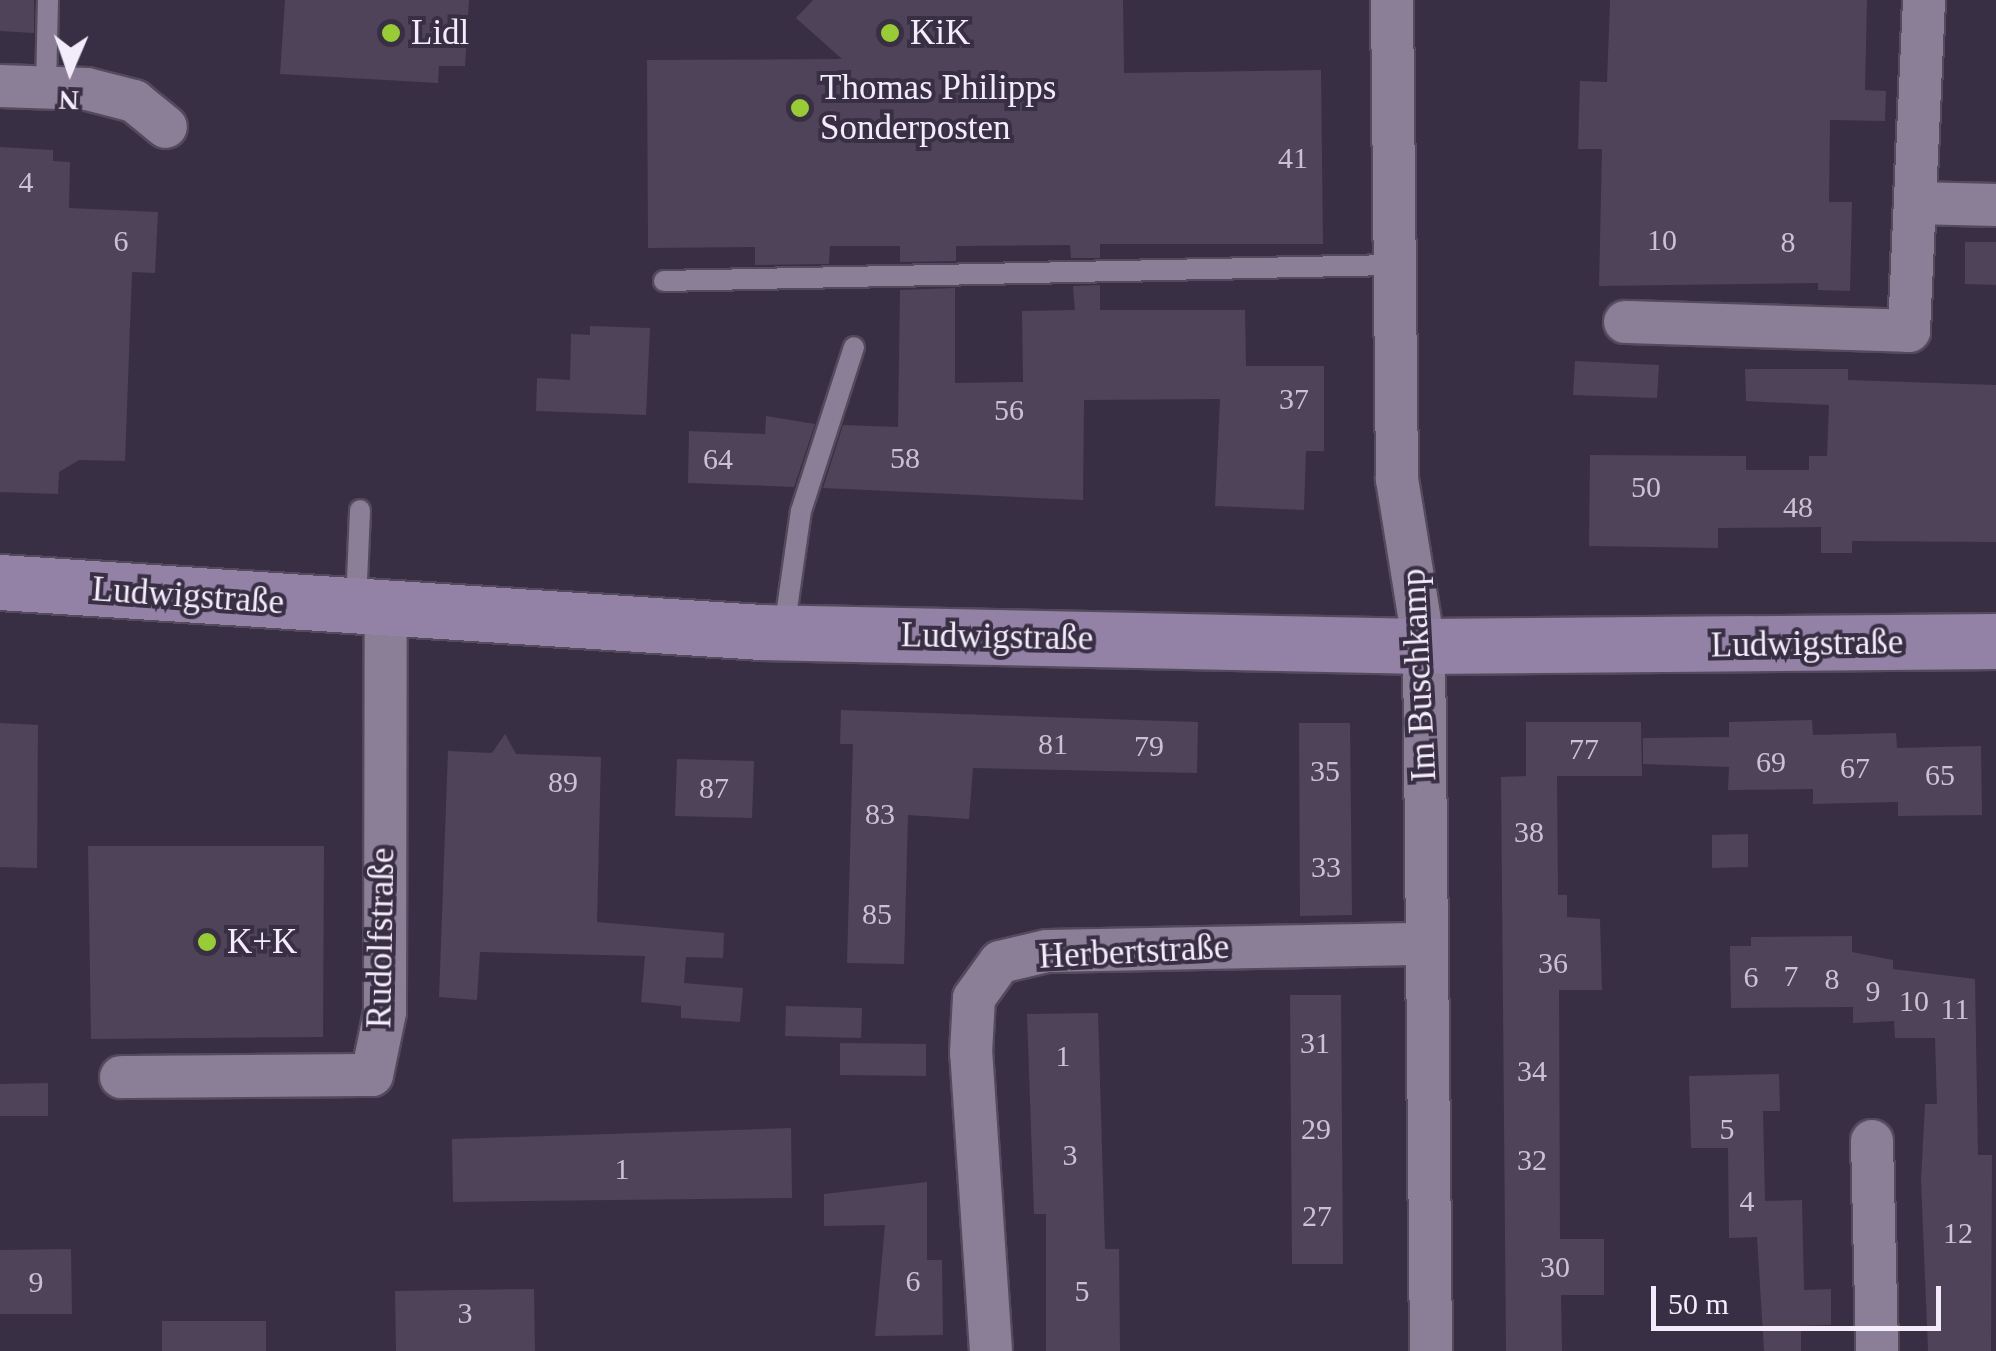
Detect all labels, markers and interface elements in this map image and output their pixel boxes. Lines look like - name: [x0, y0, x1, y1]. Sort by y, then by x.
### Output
- place label: Lidl: [411, 12, 469, 54]
- place label: KiK: [910, 12, 970, 54]
- north arrow: [20, 20, 120, 120]
- marker: Lidl: [380, 22, 402, 44]
- marker: KiK: [879, 22, 901, 44]
- place label: Thomas Philipps Sonderposten: [820, 67, 1056, 149]
- text: N: [58, 85, 80, 116]
- marker: Thomas Philipps Sonderposten: [789, 97, 811, 119]
- house number: 41: [1278, 140, 1308, 176]
- house number: 4: [18, 164, 34, 200]
- house number: 10: [1647, 222, 1677, 258]
- house number: 6: [114, 223, 128, 259]
- house number: 8: [1780, 224, 1796, 260]
- house number: 37: [1279, 381, 1309, 417]
- house number: 56: [994, 392, 1024, 428]
- house number: 58: [890, 440, 920, 476]
- house number: 64: [703, 441, 733, 477]
- house number: 50: [1631, 469, 1661, 505]
- house number: 48: [1783, 489, 1813, 525]
- street label: Ludwigstraße: [91, 568, 285, 624]
- street label: Im Buschkamp: [1392, 568, 1446, 782]
- street label: Ludwigstraße: [900, 614, 1094, 660]
- street label: Ludwigstraße: [1710, 621, 1904, 667]
- house number: 81: [1038, 726, 1068, 762]
- house number: 79: [1134, 728, 1164, 764]
- house number: 77: [1569, 731, 1599, 767]
- house number: 69: [1756, 744, 1786, 780]
- house number: 67: [1840, 750, 1870, 786]
- house number: 35: [1310, 753, 1340, 789]
- house number: 65: [1925, 757, 1955, 793]
- house number: 89: [548, 764, 578, 800]
- house number: 87: [699, 770, 729, 806]
- house number: 83: [865, 796, 895, 832]
- house number: 38: [1514, 814, 1544, 850]
- street label: Rudolfstraße: [358, 847, 404, 1029]
- house number: 33: [1311, 849, 1341, 885]
- house number: 85: [862, 896, 892, 932]
- place label: K+K: [227, 921, 297, 963]
- street label: Herbertstraße: [1038, 926, 1230, 978]
- marker: K+K: [196, 931, 218, 953]
- house number: 36: [1538, 945, 1568, 981]
- house number: 7: [1784, 958, 1798, 994]
- house number: 6: [1744, 959, 1758, 995]
- house number: 8: [1824, 961, 1840, 997]
- house number: 9: [1866, 973, 1880, 1009]
- house number: 10: [1899, 983, 1929, 1019]
- house number: 11: [1941, 991, 1969, 1027]
- house number: 31: [1300, 1025, 1330, 1061]
- house number: 1: [1056, 1038, 1070, 1074]
- house number: 34: [1517, 1053, 1547, 1089]
- house number: 29: [1301, 1111, 1331, 1147]
- house number: 5: [1720, 1111, 1734, 1147]
- house number: 3: [1062, 1137, 1078, 1173]
- house number: 32: [1517, 1142, 1547, 1178]
- house number: 1: [614, 1151, 630, 1187]
- house number: 4: [1740, 1183, 1754, 1219]
- house number: 27: [1302, 1198, 1332, 1234]
- house number: 12: [1943, 1215, 1973, 1251]
- house number: 30: [1540, 1249, 1570, 1285]
- house number: 6: [906, 1263, 920, 1299]
- house number: 9: [28, 1264, 44, 1300]
- scale bar: [1656, 1266, 1946, 1328]
- house number: 5: [1074, 1273, 1090, 1309]
- text: 50 m: [1668, 1287, 1729, 1320]
- house number: 3: [458, 1295, 472, 1331]

